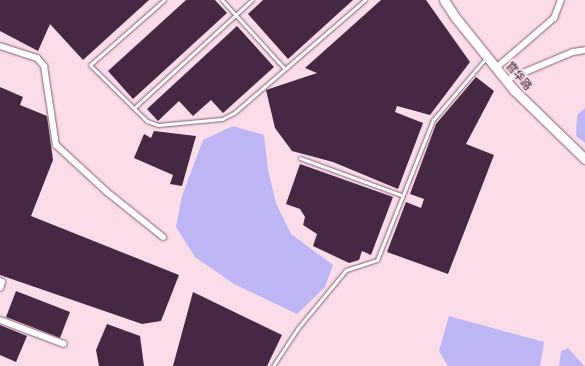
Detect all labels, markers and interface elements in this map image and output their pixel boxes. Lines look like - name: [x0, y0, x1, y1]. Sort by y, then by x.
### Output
- street label: 官华路: [503, 59, 535, 93]

